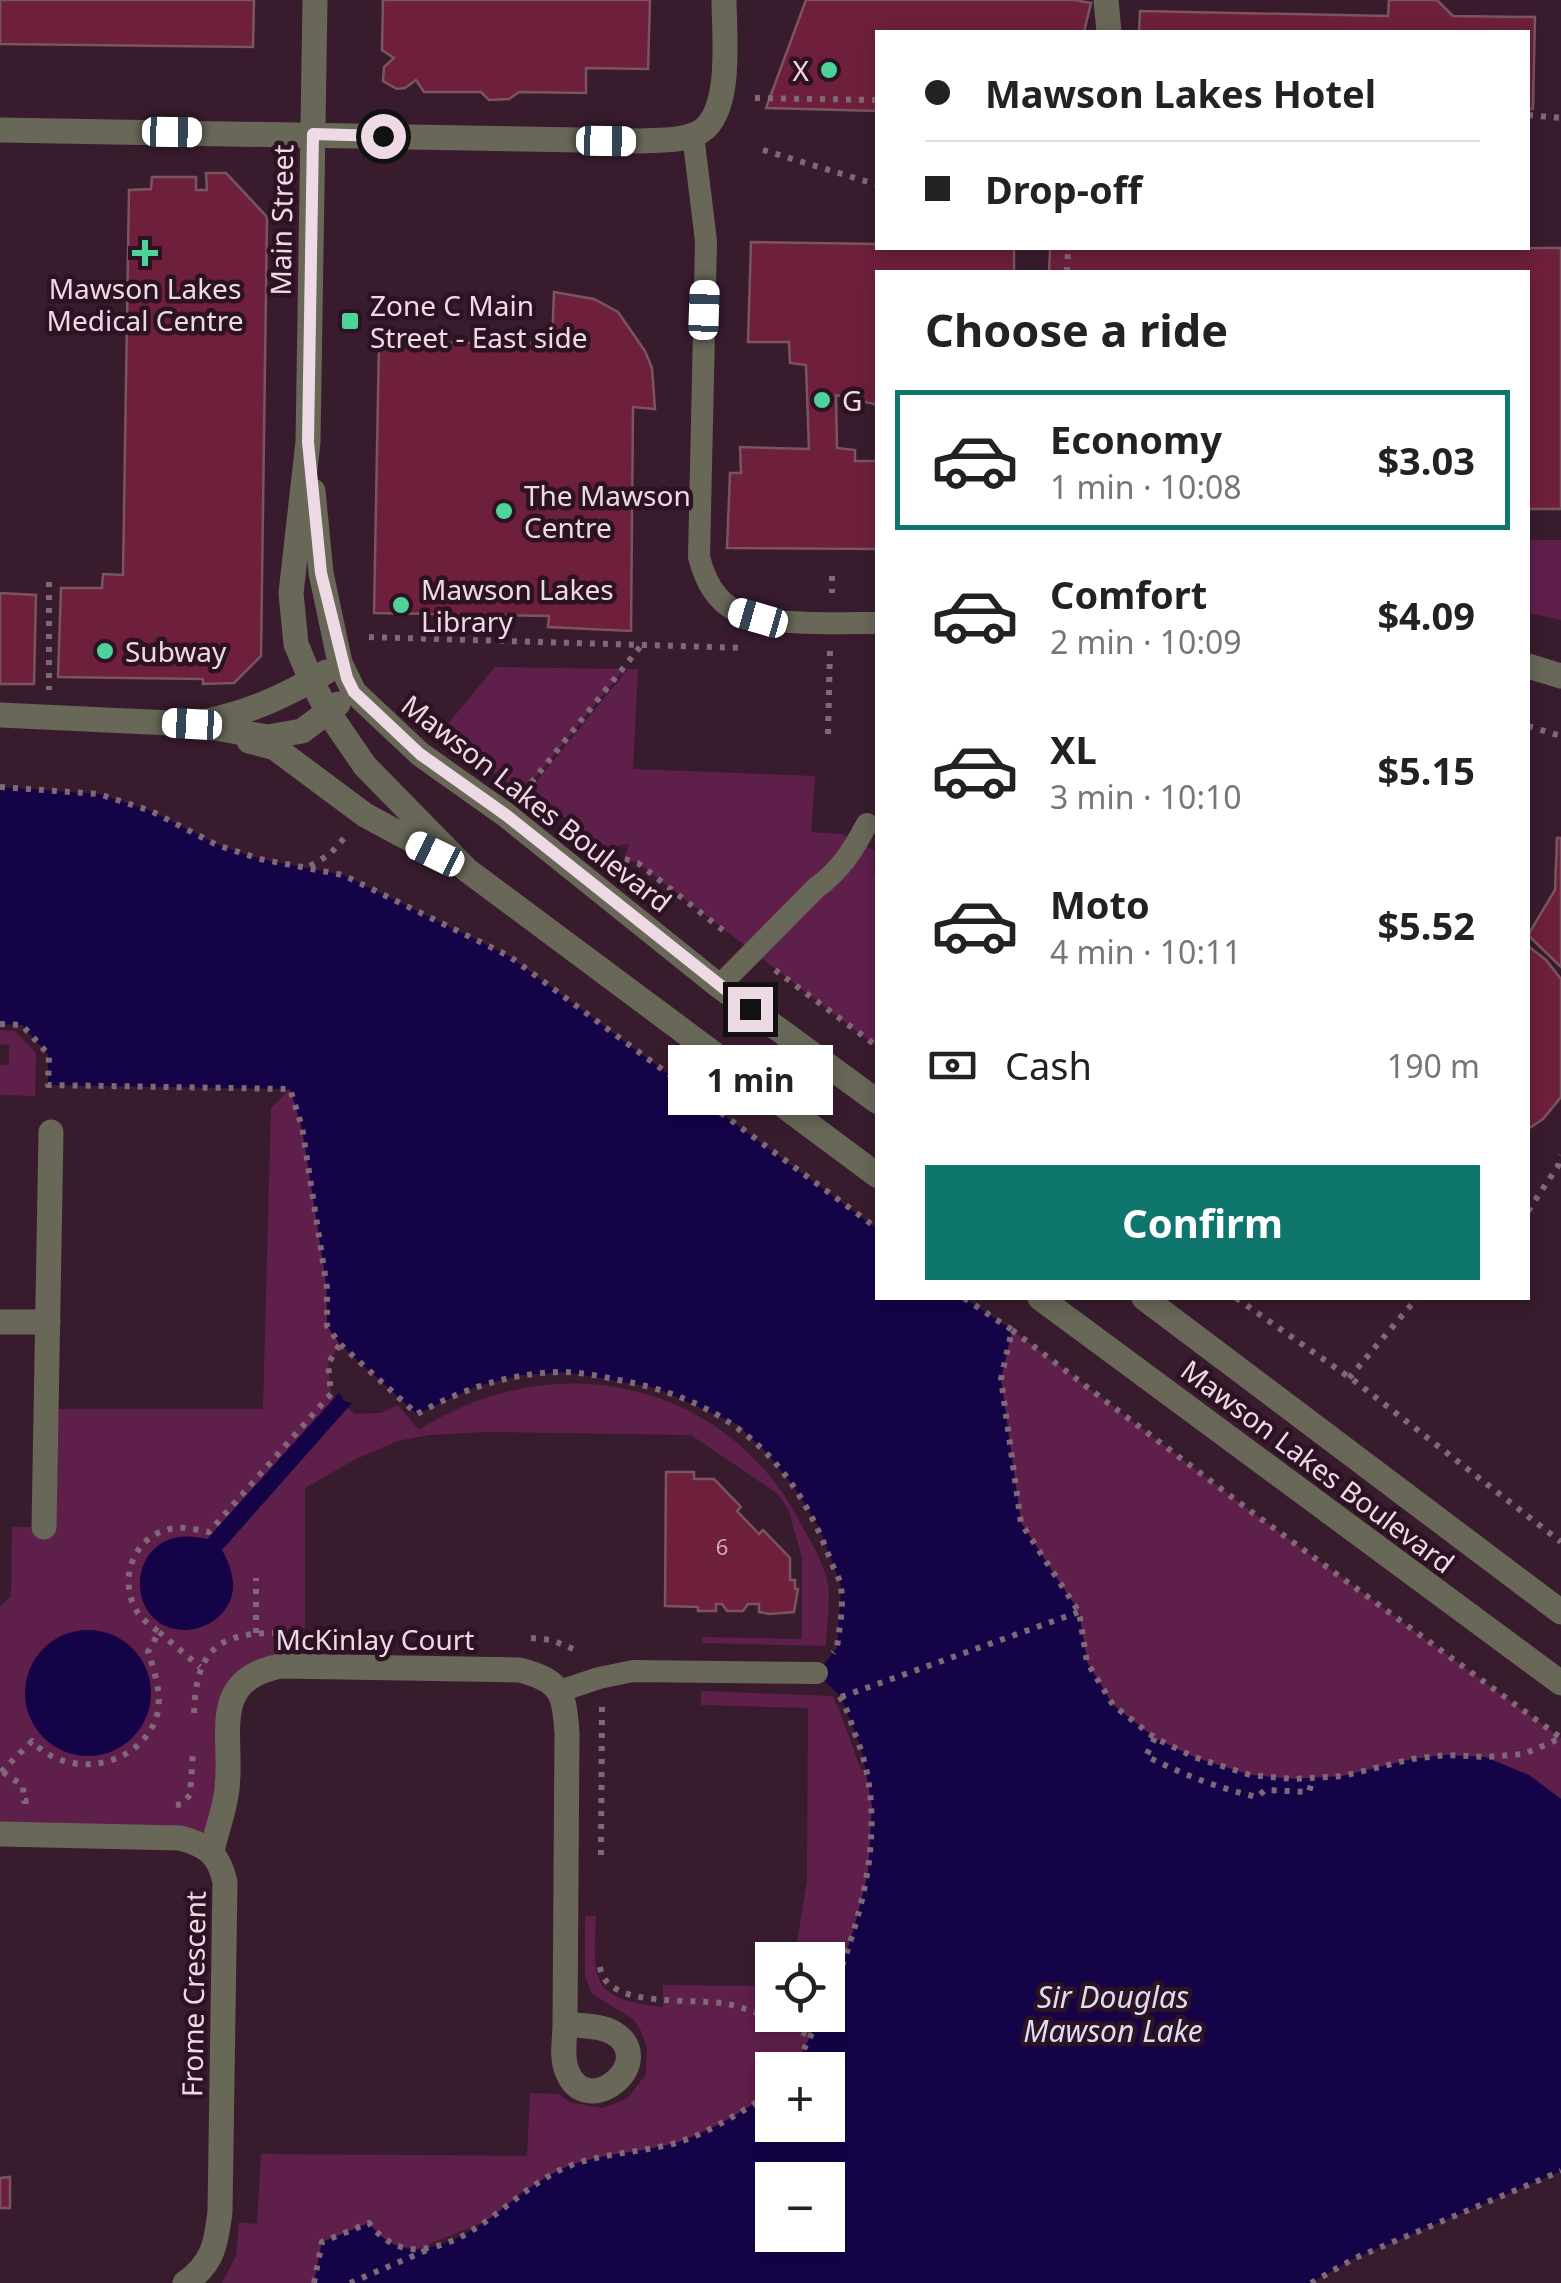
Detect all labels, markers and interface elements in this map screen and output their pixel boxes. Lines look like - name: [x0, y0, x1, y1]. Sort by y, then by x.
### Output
- place label: X: [793, 51, 810, 89]
- marker: X: [818, 59, 840, 81]
- text: Mawson Lakes Hotel: [985, 67, 1376, 119]
- route start: [361, 114, 406, 159]
- car: [142, 116, 202, 148]
- car: [576, 125, 636, 157]
- street label: Main Street: [261, 144, 301, 296]
- text: Drop-off: [985, 163, 1142, 215]
- marker: Mawson Lakes Medical Centre: [132, 240, 158, 266]
- place label: Mawson Lakes Medical Centre: [47, 269, 243, 339]
- car: [688, 279, 720, 341]
- place label: Zone C Main Street - East side: [370, 286, 587, 356]
- text: Choose a ride: [925, 299, 1228, 360]
- marker: Zone C Main Street - East side: [339, 310, 361, 332]
- place label: G: [842, 381, 862, 419]
- marker: G: [811, 389, 833, 411]
- text: Economy: [1050, 413, 1222, 465]
- icon: car: [930, 415, 1020, 505]
- text: $3.03: [1377, 434, 1475, 486]
- text: 1 min · 10:08: [1050, 465, 1242, 508]
- place label: The Mawson Centre: [524, 476, 691, 546]
- marker: The Mawson Centre: [493, 500, 515, 522]
- text: Comfort: [1050, 568, 1207, 620]
- place label: Mawson Lakes Library: [421, 570, 614, 640]
- icon: car: [930, 570, 1020, 660]
- text: $4.09: [1377, 589, 1475, 641]
- marker: Mawson Lakes Library: [390, 594, 412, 616]
- car: [725, 595, 791, 641]
- text: 2 min · 10:09: [1050, 620, 1242, 663]
- place label: Subway: [125, 632, 227, 670]
- marker: Subway: [94, 640, 116, 662]
- street label: Mawson Lakes Boulevard: [394, 686, 680, 920]
- car: [161, 707, 223, 741]
- text: XL: [1050, 723, 1097, 775]
- icon: car: [930, 725, 1020, 815]
- text: $5.15: [1377, 744, 1475, 796]
- text: 3 min · 10:10: [1050, 775, 1242, 818]
- car: [401, 827, 469, 881]
- text: Moto: [1050, 878, 1150, 930]
- icon: car: [930, 880, 1020, 970]
- text: $5.52: [1377, 899, 1475, 951]
- text: 4 min · 10:11: [1050, 930, 1242, 973]
- route end: [728, 987, 773, 1032]
- icon: cash: [925, 1038, 980, 1093]
- text: Cash: [1005, 1039, 1092, 1091]
- callout: 1 min: [668, 1044, 832, 1114]
- text: 190 m: [1387, 1044, 1480, 1087]
- text: 1 min: [706, 1058, 795, 1101]
- button: Confirm: [925, 1165, 1480, 1280]
- street label: Mawson Lakes Boulevard: [1174, 1351, 1462, 1581]
- house number: 6: [716, 1531, 728, 1561]
- street label: McKinlay Court: [276, 1620, 474, 1658]
- street label: Frome Crescent: [172, 1891, 214, 2097]
- map controls: [755, 1942, 845, 2252]
- button: locate: [755, 1942, 845, 2032]
- water label: Sir Douglas Mawson Lake: [1023, 1976, 1203, 2051]
- button: +: [755, 2052, 845, 2142]
- button: −: [755, 2162, 845, 2252]

